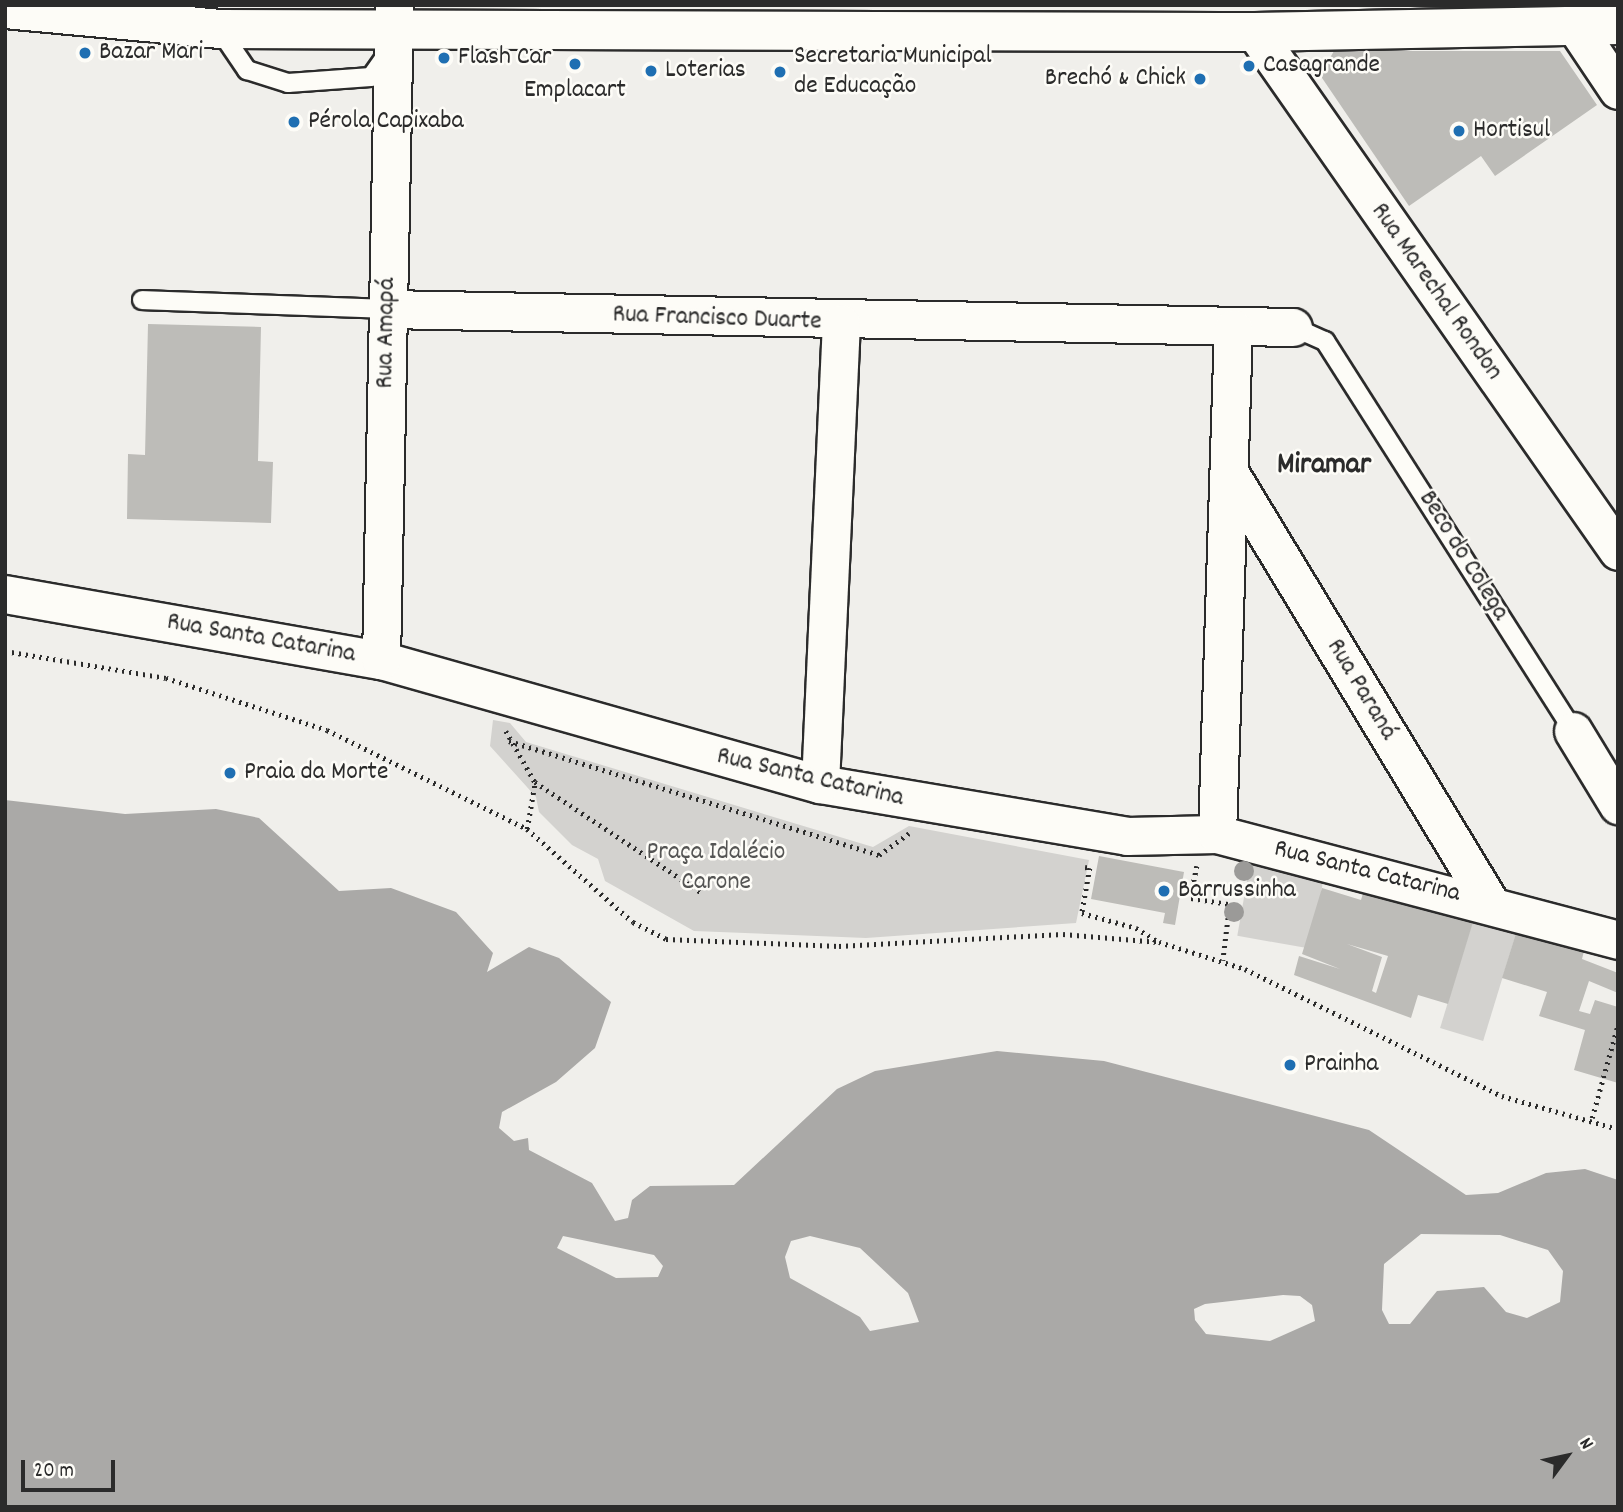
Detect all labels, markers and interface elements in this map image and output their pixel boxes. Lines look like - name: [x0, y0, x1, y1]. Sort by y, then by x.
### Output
- place label: Bazar Mari: [99, 37, 203, 69]
- place label: Secretaria Municipal de Educação: [794, 41, 992, 102]
- place label: Flash Car: [458, 42, 551, 74]
- marker: Bazar Mari: [77, 45, 93, 61]
- marker: Flash Car: [436, 50, 452, 66]
- place label: Casagrande: [1263, 50, 1380, 82]
- place label: Loterias: [665, 55, 746, 87]
- marker: Emplacart: [567, 56, 583, 72]
- marker: Casagrande: [1241, 58, 1257, 74]
- marker: Loterias: [643, 63, 659, 79]
- place label: Brechó & Chick: [1045, 63, 1186, 95]
- marker: Secretaria Municipal de Educação: [772, 64, 788, 80]
- marker: Brechó & Chick: [1192, 71, 1208, 87]
- place label: Emplacart: [524, 75, 626, 107]
- place label: Pérola Capixaba: [308, 106, 464, 138]
- marker: Pérola Capixaba: [286, 114, 302, 130]
- place label: Hortisul: [1473, 115, 1550, 147]
- marker: Hortisul: [1451, 123, 1467, 139]
- street label: Rua Marechal Rondon: [1363, 197, 1509, 387]
- street label: Rua Amapá: [370, 277, 404, 389]
- street label: Rua Francisco Duarte: [612, 300, 822, 338]
- district label: Miramar: [1277, 449, 1371, 485]
- street label: Beco do Colega: [1411, 485, 1515, 627]
- street label: Rua Santa Catarina: [164, 607, 358, 671]
- street label: Rua Paraná: [1319, 634, 1403, 746]
- street label: Rua Santa Catarina: [714, 741, 906, 815]
- place label: Praia da Morte: [244, 757, 388, 789]
- marker: Praia da Morte: [222, 765, 238, 781]
- street label: Rua Santa Catarina: [1271, 834, 1463, 910]
- park label: Praça Idalécio Carone: [647, 837, 785, 898]
- place label: Barrussinha: [1178, 875, 1296, 907]
- marker: Barrussinha: [1156, 883, 1172, 899]
- place label: Prainha: [1304, 1049, 1379, 1081]
- marker: Prainha: [1282, 1057, 1298, 1073]
- north arrow: [1532, 1421, 1602, 1491]
- text: N: [1571, 1433, 1599, 1456]
- scale bar: [24, 1446, 119, 1490]
- text: 20 m: [34, 1457, 74, 1487]

